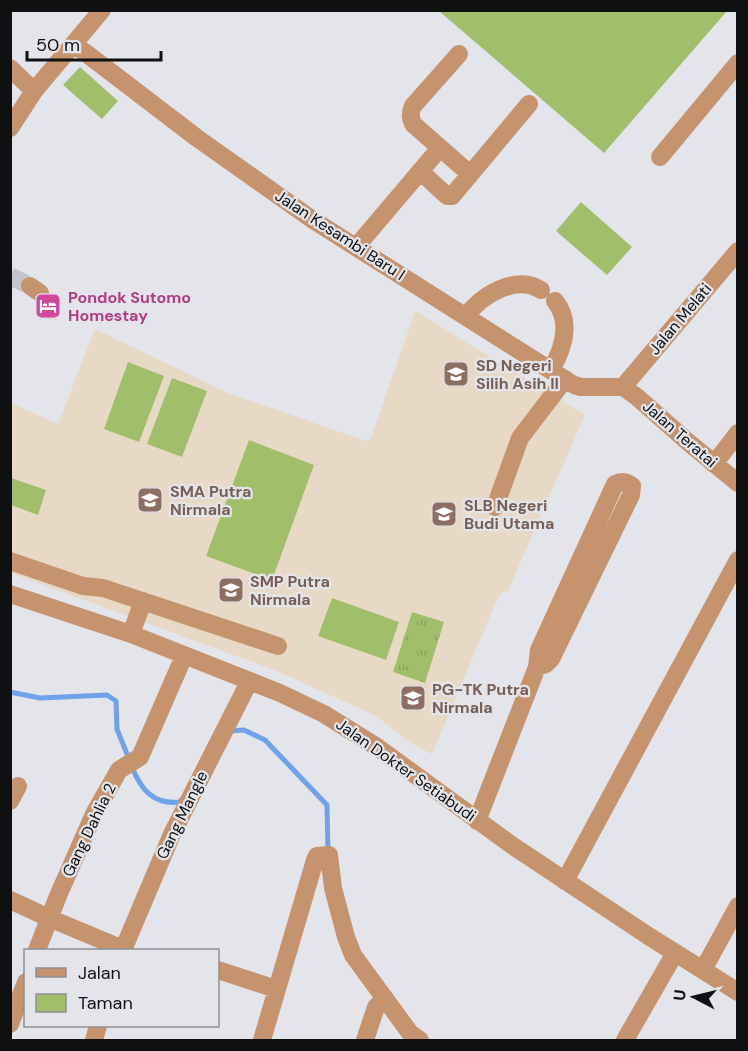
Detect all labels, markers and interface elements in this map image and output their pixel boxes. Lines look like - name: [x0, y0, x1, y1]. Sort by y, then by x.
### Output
- scale bar: [27, 24, 160, 62]
- text: 50 m: [36, 33, 80, 57]
- street label: Jalan Kesambi Baru I: [271, 185, 409, 285]
- street label: Jalan Melati: [644, 279, 716, 359]
- place label: Pondok Sutomo Homestay: [68, 287, 191, 326]
- hotel icon: Pondok Sutomo Homestay: [33, 291, 63, 321]
- place label: SD Negeri Silih Asih II: [476, 355, 559, 394]
- school or university icon: SD Negeri Silih Asih II: [441, 359, 471, 389]
- street label: Jalan Teratai: [638, 396, 722, 472]
- place label: SMA Putra Nirmala: [170, 481, 251, 520]
- school or university icon: SMA Putra Nirmala: [135, 485, 165, 515]
- place label: SLB Negeri Budi Utama: [464, 495, 554, 534]
- school or university icon: SLB Negeri Budi Utama: [429, 499, 459, 529]
- place label: SMP Putra Nirmala: [250, 571, 330, 610]
- school or university icon: SMP Putra Nirmala: [216, 575, 246, 605]
- place label: PG-TK Putra Nirmala: [432, 679, 529, 718]
- school or university icon: PG-TK Putra Nirmala: [398, 683, 428, 713]
- street label: Jalan Dokter Setiabudi: [332, 714, 480, 826]
- street label: Gang Mangle: [151, 767, 213, 863]
- street label: Gang Dahlia 2: [57, 780, 121, 880]
- legend: [24, 949, 219, 1027]
- text: Jalan: [78, 961, 121, 985]
- north arrow: [664, 967, 724, 1027]
- text: U: [669, 989, 691, 1002]
- text: Taman: [78, 991, 133, 1015]

